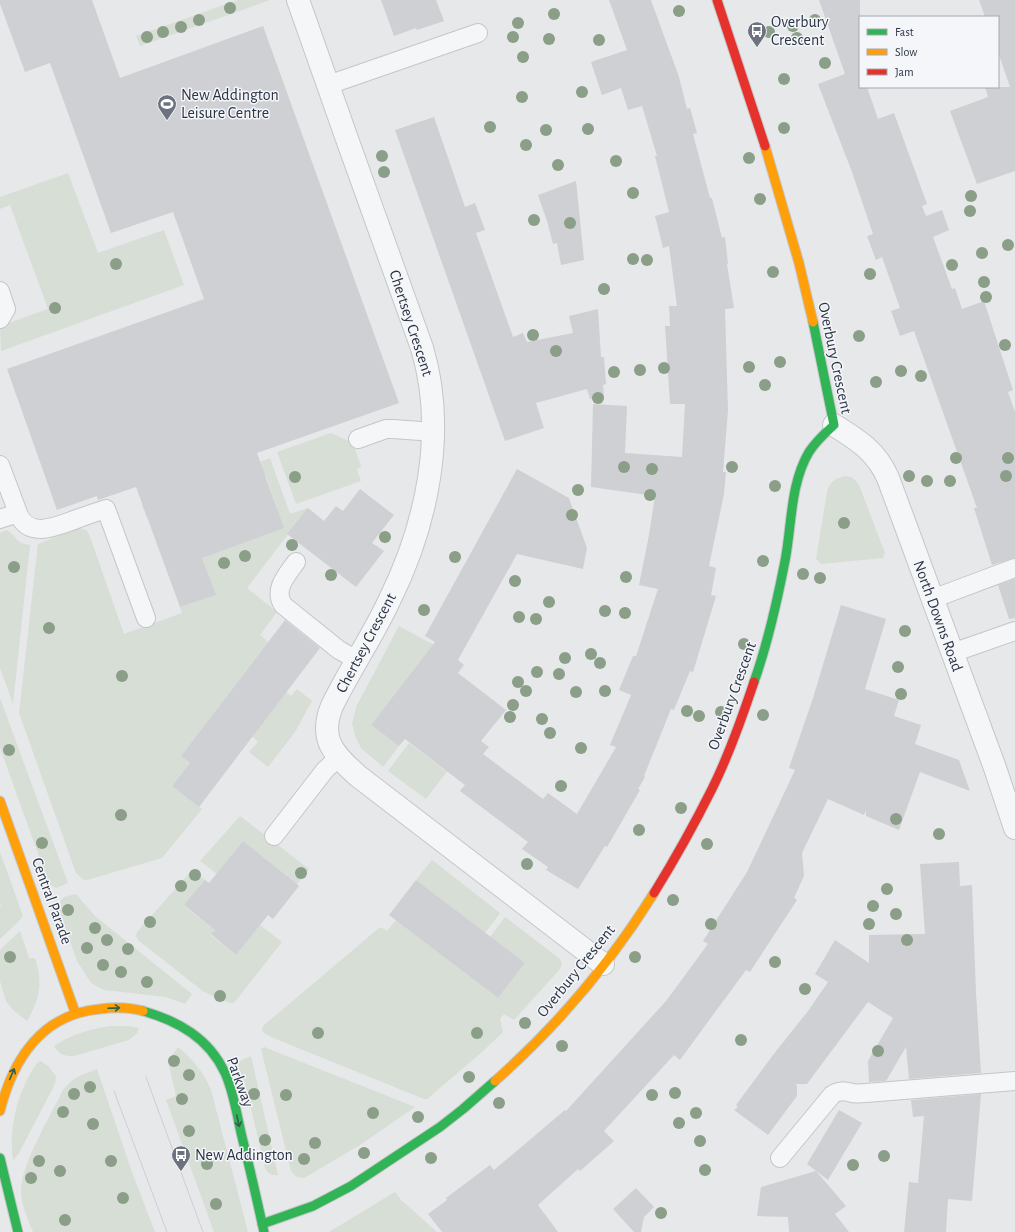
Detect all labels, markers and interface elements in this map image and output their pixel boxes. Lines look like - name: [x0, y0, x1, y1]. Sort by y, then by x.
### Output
- place label: Overbury Crescent: [771, 14, 829, 48]
- legend: [859, 16, 999, 88]
- bus stop icon: Overbury Crescent: [746, 20, 768, 48]
- text: Fast: [895, 26, 914, 38]
- text: Slow: [895, 46, 917, 58]
- text: Jam: [895, 66, 914, 78]
- place label: New Addington Leisure Centre: [181, 87, 279, 121]
- sports icon: New Addington Leisure Centre: [156, 93, 178, 121]
- street label: Chertsey Crescent: [385, 268, 436, 378]
- street label: Overbury Crescent: [814, 301, 855, 415]
- street label: North Downs Road: [910, 558, 966, 674]
- street label: Chertsey Crescent: [333, 591, 400, 696]
- street label: Overbury Crescent: [705, 640, 760, 752]
- street label: Central Parade: [29, 856, 75, 946]
- street label: Overbury Crescent: [534, 922, 619, 1021]
- one-way arrow: [107, 1004, 120, 1012]
- street label: Parkway: [223, 1055, 256, 1110]
- one-way arrow: [9, 1068, 16, 1080]
- one-way arrow: [235, 1114, 243, 1127]
- bus stop icon: New Addington: [170, 1144, 192, 1172]
- place label: New Addington: [195, 1147, 293, 1163]

